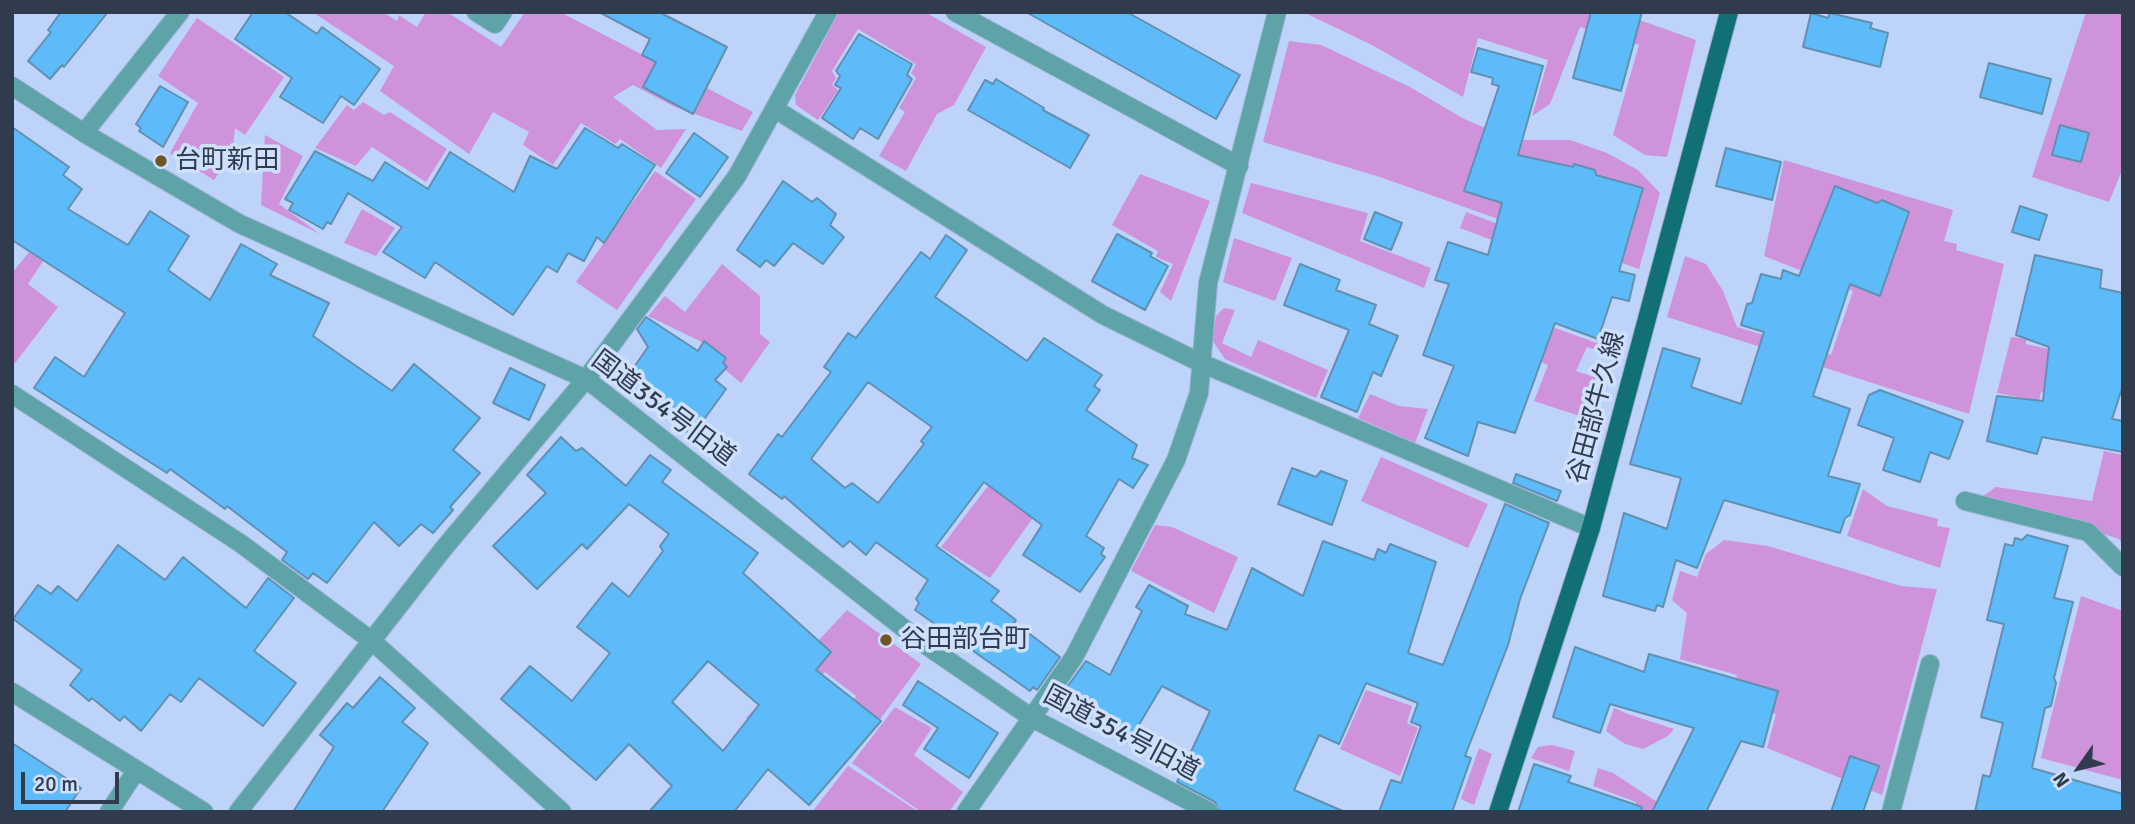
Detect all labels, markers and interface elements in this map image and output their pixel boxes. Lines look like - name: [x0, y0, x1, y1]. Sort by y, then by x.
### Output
- place label: 台町新田: [175, 145, 279, 177]
- marker: 台町新田: [153, 153, 169, 169]
- street label: 谷田部牛久線: [1562, 329, 1632, 487]
- street label: 国道354号旧道: [585, 345, 741, 473]
- place label: 谷田部台町: [900, 624, 1030, 656]
- marker: 谷田部台町: [878, 632, 894, 648]
- street label: 国道354号旧道: [1038, 680, 1204, 788]
- north arrow: [2044, 733, 2114, 803]
- scale bar: [24, 758, 122, 802]
- text: N: [2048, 768, 2075, 792]
- text: 20 m: [34, 771, 78, 797]

